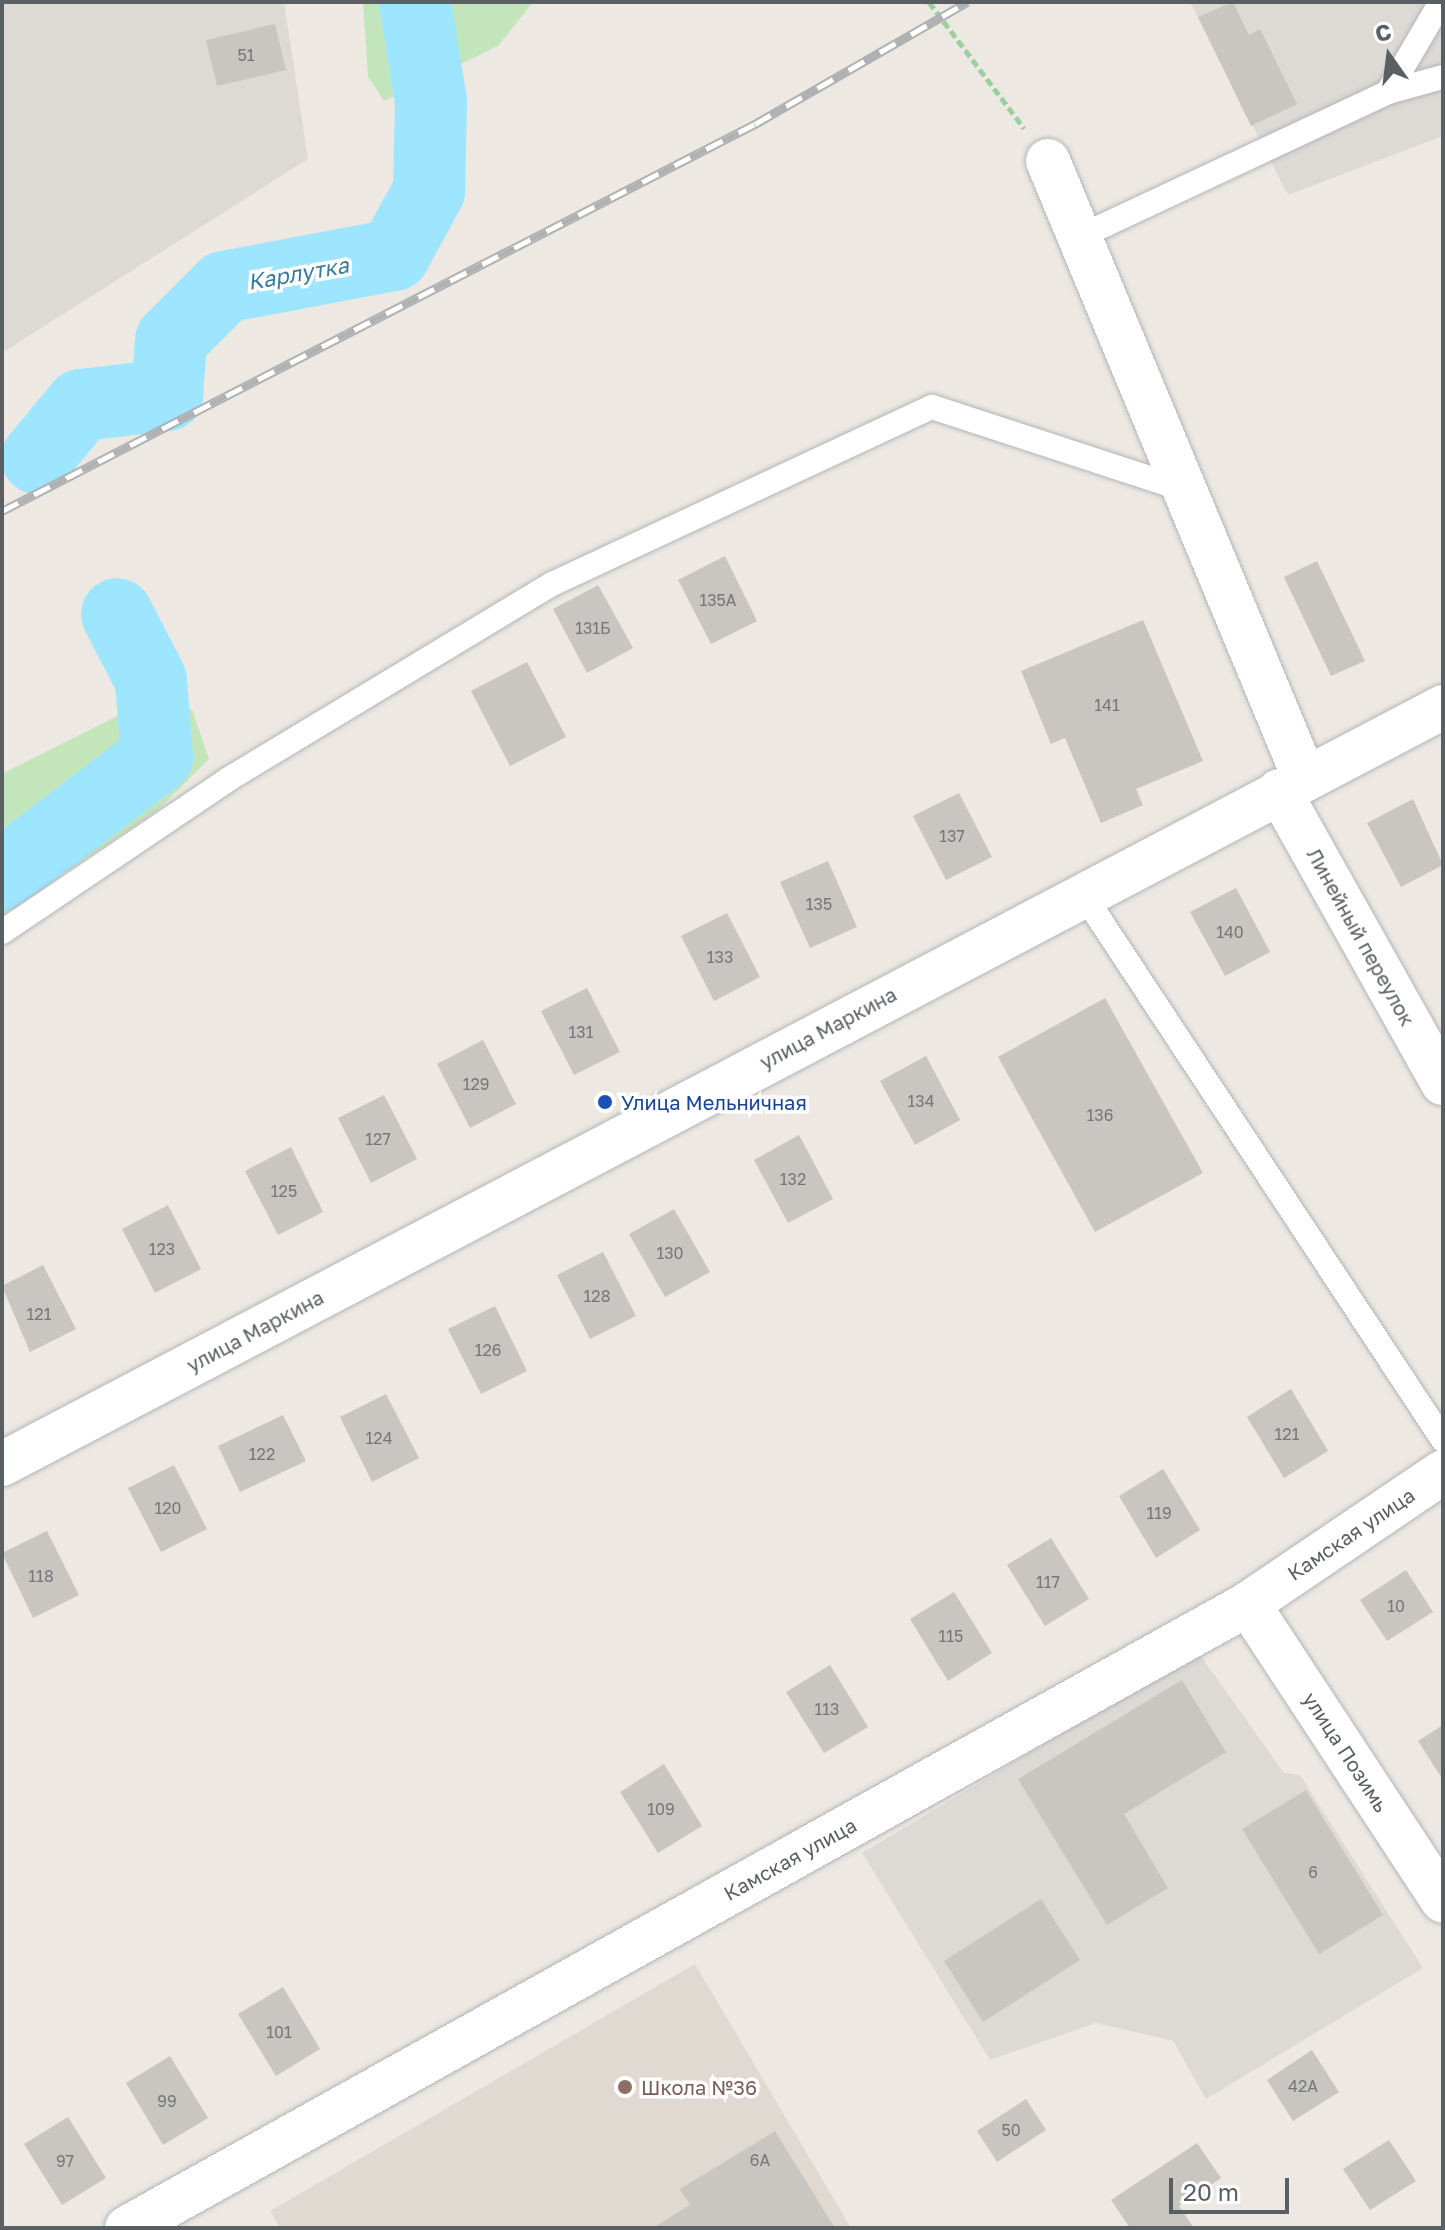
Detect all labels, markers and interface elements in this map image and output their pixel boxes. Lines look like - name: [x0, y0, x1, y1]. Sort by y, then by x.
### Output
- north arrow: [1349, 16, 1429, 96]
- text: С: [1372, 17, 1394, 47]
- house number: 51: [237, 45, 255, 65]
- water label: Карлутка: [245, 251, 351, 295]
- house number: 135А: [699, 590, 737, 610]
- house number: 131Б: [575, 618, 611, 638]
- house number: 141: [1094, 695, 1120, 715]
- house number: 137: [939, 826, 965, 846]
- street label: Линейный переулок: [1302, 844, 1420, 1030]
- house number: 135: [806, 894, 832, 914]
- house number: 140: [1216, 922, 1244, 942]
- house number: 133: [707, 947, 733, 967]
- street label: улица Маркина: [755, 982, 901, 1074]
- house number: 131: [569, 1022, 593, 1042]
- house number: 129: [463, 1074, 489, 1094]
- place label: Улица Мельничная: [621, 1090, 807, 1114]
- house number: 134: [908, 1091, 934, 1111]
- marker: Улица Мельничная: [596, 1093, 614, 1111]
- house number: 136: [1087, 1105, 1113, 1125]
- house number: 127: [365, 1129, 391, 1149]
- house number: 132: [780, 1169, 806, 1189]
- house number: 125: [271, 1181, 297, 1201]
- house number: 123: [149, 1239, 175, 1259]
- house number: 130: [656, 1243, 684, 1263]
- street label: улица Маркина: [182, 1285, 328, 1377]
- house number: 128: [584, 1286, 610, 1306]
- house number: 121: [27, 1304, 51, 1324]
- house number: 126: [475, 1340, 501, 1360]
- house number: 121: [1275, 1424, 1299, 1444]
- house number: 124: [366, 1428, 392, 1448]
- house number: 122: [249, 1444, 275, 1464]
- street label: Камская улица: [1283, 1483, 1419, 1585]
- house number: 120: [155, 1498, 181, 1518]
- house number: 119: [1146, 1503, 1172, 1523]
- house number: 118: [28, 1566, 54, 1586]
- house number: 117: [1036, 1572, 1060, 1592]
- house number: 10: [1387, 1596, 1405, 1616]
- house number: 115: [939, 1626, 963, 1646]
- street label: улица Позимь: [1298, 1688, 1394, 1816]
- house number: 113: [815, 1699, 839, 1719]
- house number: 109: [647, 1799, 675, 1819]
- street label: Камская улица: [719, 1813, 861, 1905]
- house number: 6: [1308, 1862, 1318, 1882]
- house number: 101: [266, 2022, 292, 2042]
- place label: Школа №36: [641, 2075, 757, 2099]
- house number: 42А: [1288, 2076, 1318, 2096]
- marker: Школа №36: [616, 2078, 634, 2096]
- house number: 99: [157, 2091, 177, 2111]
- house number: 50: [1001, 2120, 1021, 2140]
- house number: 6А: [750, 2150, 770, 2170]
- house number: 97: [56, 2151, 74, 2171]
- scale bar: [1173, 2162, 1293, 2212]
- text: 20 m: [1183, 2177, 1239, 2206]

